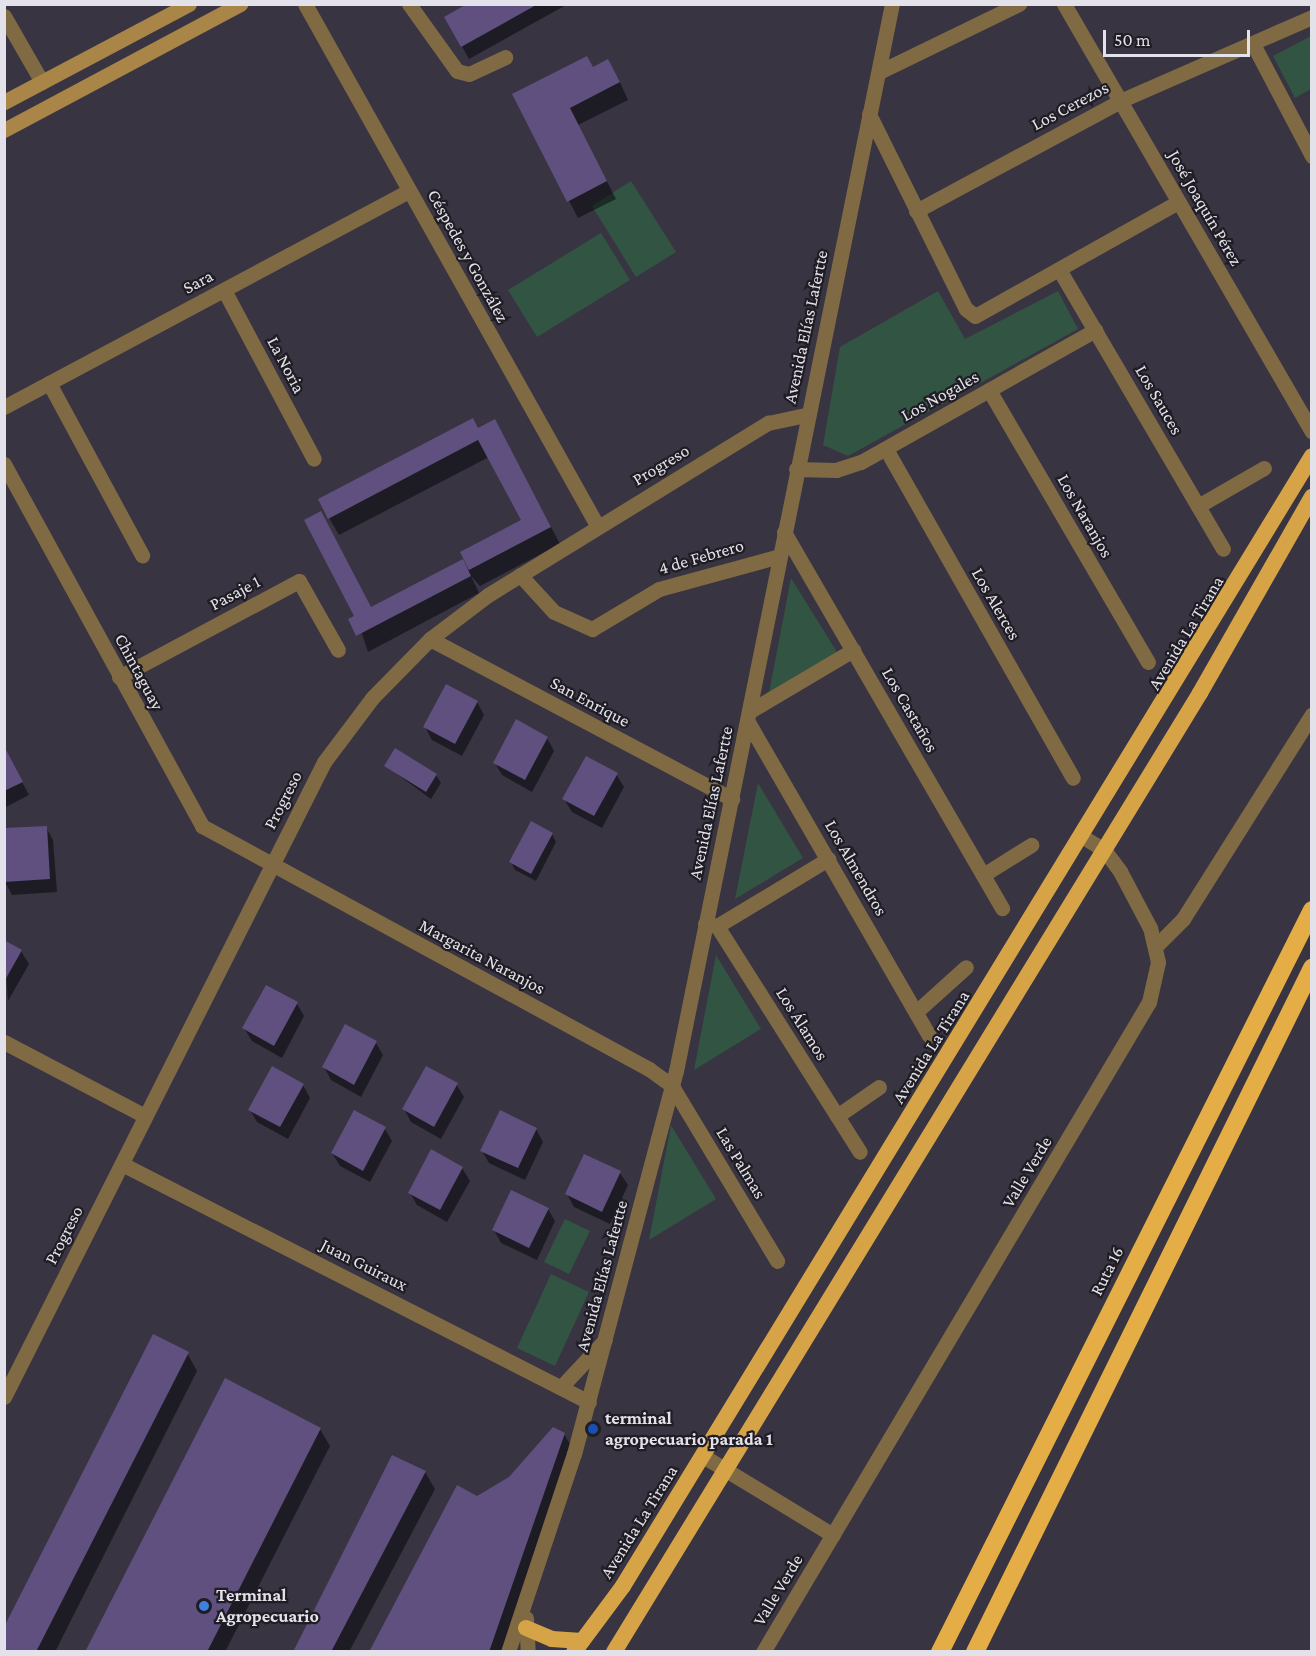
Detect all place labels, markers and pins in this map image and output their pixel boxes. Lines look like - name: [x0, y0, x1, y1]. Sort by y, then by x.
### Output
- place label: terminal agropecuario parada 1: [605, 1408, 773, 1450]
- marker: terminal agropecuario parada 1: [586, 1422, 600, 1436]
- place label: Terminal Agropecuario: [216, 1585, 319, 1628]
- marker: Terminal Agropecuario: [197, 1599, 211, 1613]

